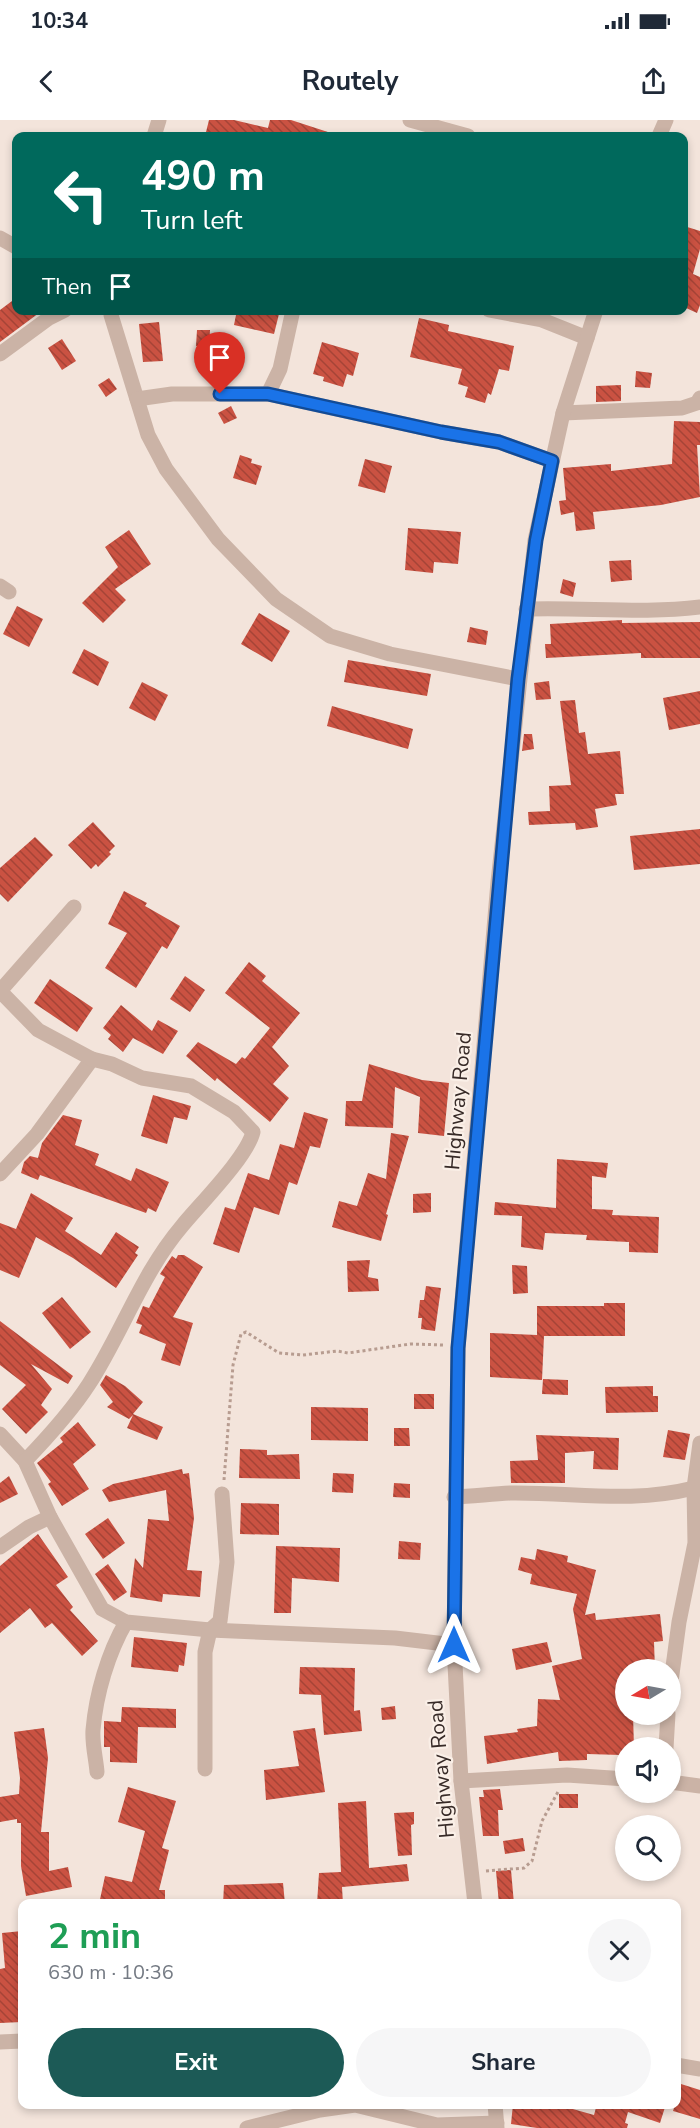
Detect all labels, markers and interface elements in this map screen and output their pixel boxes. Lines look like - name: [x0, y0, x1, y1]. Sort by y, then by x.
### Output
- text: 10:34: [30, 6, 88, 36]
- text: Routely: [302, 63, 398, 100]
- icon: back: [30, 65, 63, 98]
- icon: share: [637, 65, 670, 98]
- text: 490 m: [141, 148, 265, 205]
- icon: left: [42, 156, 120, 234]
- text: Turn left: [141, 202, 242, 239]
- icon: arrive: [104, 270, 137, 303]
- text: Then: [42, 272, 92, 302]
- pin: [194, 332, 245, 394]
- icon: arrive: [203, 341, 236, 374]
- street label: Highway Road: [438, 1031, 478, 1171]
- position arrow: [422, 1613, 486, 1677]
- north arrow: [615, 1659, 681, 1725]
- map controls: [615, 1659, 681, 1881]
- street label: Highway Road: [421, 1699, 461, 1839]
- button: sound: [615, 1737, 681, 1803]
- button: search: [615, 1815, 681, 1881]
- text: 2 min: [48, 1912, 141, 1961]
- button: close: [588, 1919, 651, 1982]
- text: 630 m · 10:36: [48, 1959, 174, 1986]
- button: Exit: [48, 2028, 344, 2097]
- button: Share: [356, 2028, 651, 2097]

